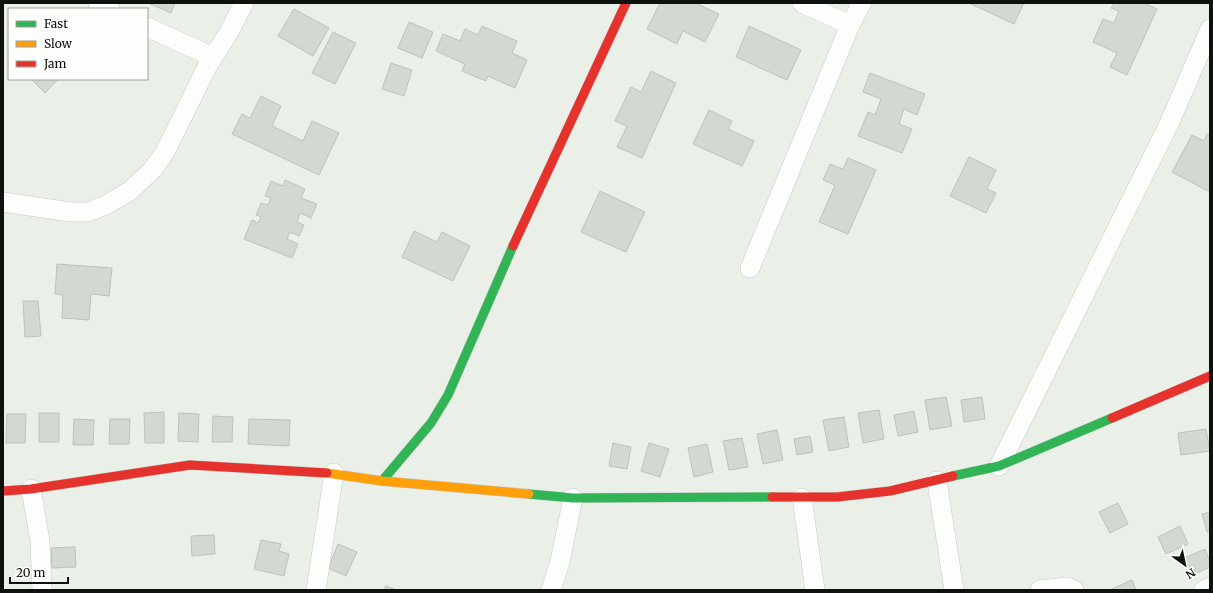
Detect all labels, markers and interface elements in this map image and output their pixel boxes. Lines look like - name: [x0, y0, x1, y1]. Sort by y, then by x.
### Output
- legend: [8, 8, 148, 80]
- text: Fast: [44, 16, 68, 31]
- text: Slow: [44, 36, 73, 51]
- text: Jam: [43, 56, 67, 71]
- north arrow: [1165, 545, 1205, 585]
- scale bar: [10, 559, 68, 585]
- text: 20 m: [16, 565, 45, 580]
- text: N: [1183, 565, 1198, 582]

